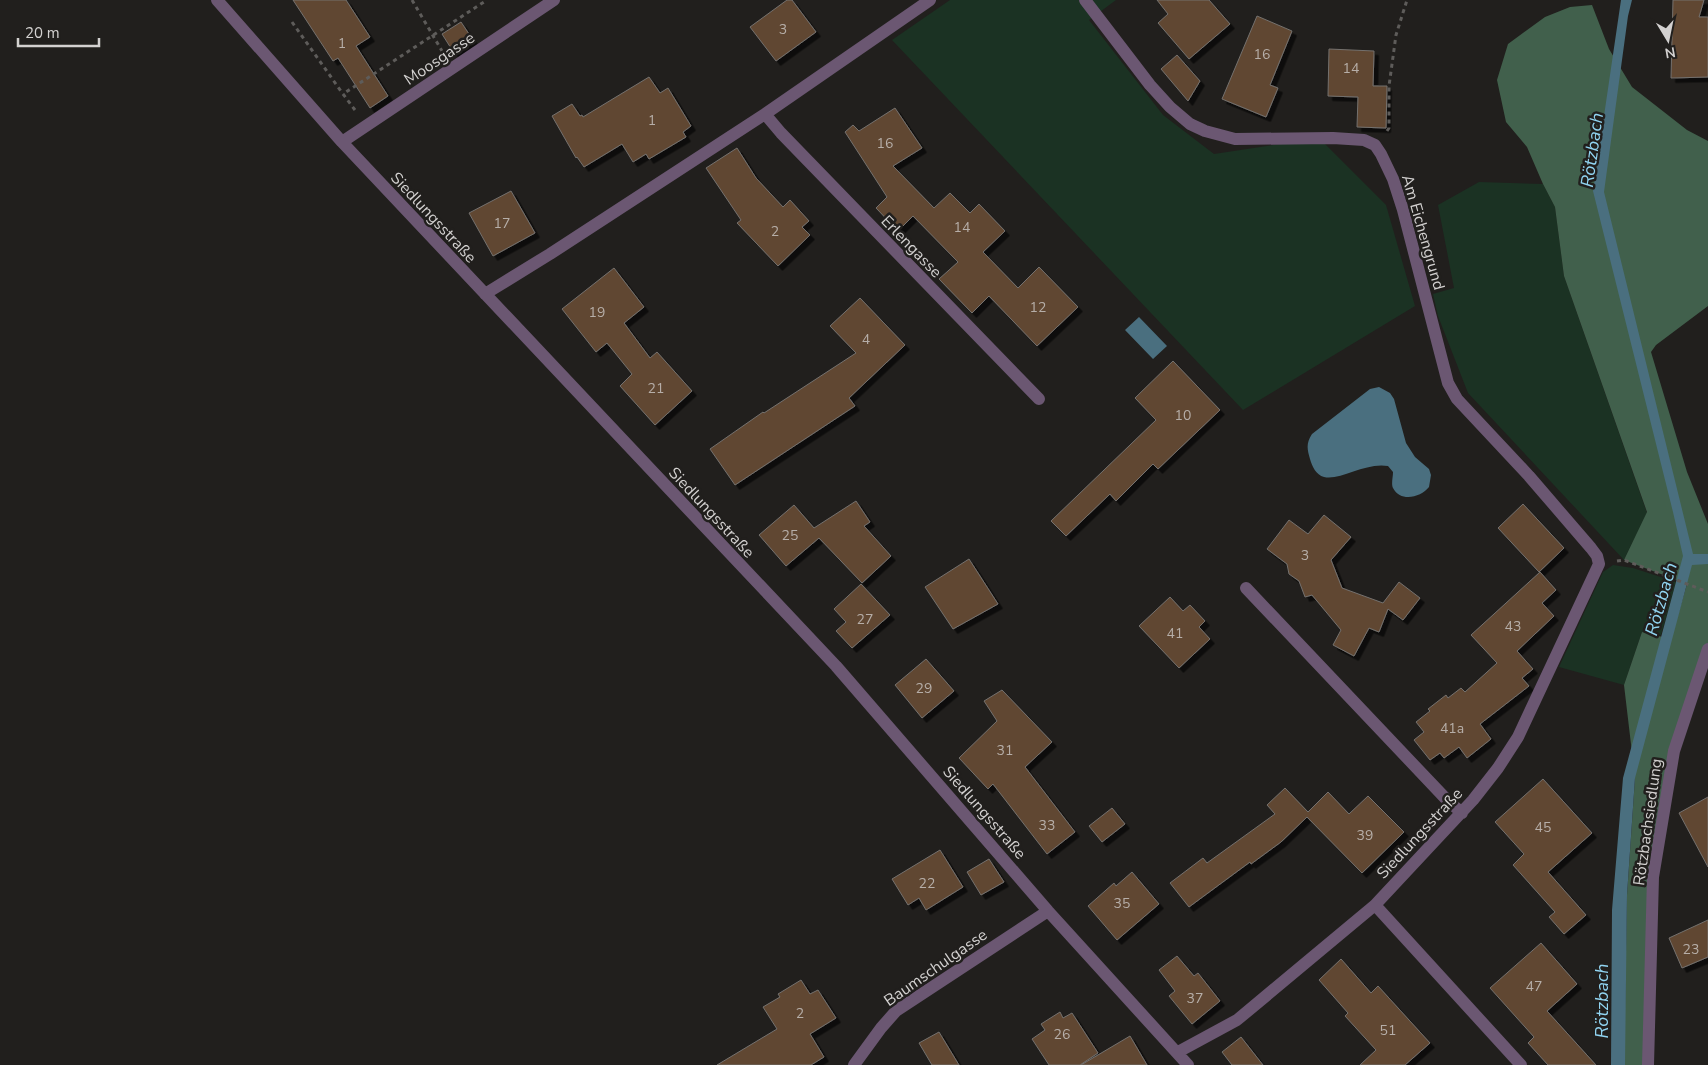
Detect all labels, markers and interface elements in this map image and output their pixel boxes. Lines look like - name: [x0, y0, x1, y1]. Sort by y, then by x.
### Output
- scale bar: [18, 15, 99, 47]
- north arrow: [1643, 15, 1693, 65]
- house number: 3: [779, 20, 787, 39]
- text: 20 m: [25, 23, 60, 43]
- street label: Moosgasse: [400, 27, 479, 91]
- house number: 1: [338, 34, 346, 53]
- text: N: [1663, 42, 1677, 63]
- house number: 16: [1254, 45, 1270, 64]
- house number: 14: [1343, 59, 1359, 78]
- house number: 1: [648, 111, 656, 130]
- water label: Rötzbach: [1575, 111, 1609, 189]
- house number: 16: [877, 134, 893, 153]
- street label: Siedlungsstraße: [385, 167, 481, 268]
- street label: Am Eichengrund: [1396, 172, 1450, 293]
- street label: Erlengasse: [876, 211, 947, 283]
- house number: 17: [494, 214, 510, 233]
- house number: 14: [954, 218, 970, 237]
- house number: 2: [771, 222, 779, 241]
- house number: 12: [1030, 298, 1046, 317]
- house number: 19: [589, 303, 605, 322]
- house number: 4: [862, 330, 870, 349]
- house number: 21: [648, 379, 664, 398]
- house number: 10: [1175, 406, 1191, 425]
- street label: Siedlungsstraße: [663, 462, 759, 563]
- house number: 25: [782, 526, 798, 545]
- house number: 3: [1301, 546, 1309, 565]
- water label: Rötzbach: [1639, 560, 1683, 638]
- house number: 27: [857, 610, 873, 629]
- house number: 43: [1505, 617, 1521, 636]
- house number: 41: [1167, 624, 1183, 643]
- house number: 29: [916, 679, 932, 698]
- house number: 41a: [1440, 719, 1464, 738]
- house number: 31: [997, 741, 1013, 760]
- street label: Rötzbachsiedlung: [1628, 757, 1668, 887]
- street label: Siedlungsstraße: [938, 761, 1031, 864]
- street label: Siedlungsstraße: [1372, 783, 1468, 884]
- house number: 33: [1039, 816, 1055, 835]
- house number: 45: [1535, 818, 1551, 837]
- house number: 39: [1357, 826, 1373, 845]
- house number: 22: [919, 874, 935, 893]
- house number: 35: [1114, 894, 1130, 913]
- street label: Baumschulgasse: [879, 924, 992, 1012]
- house number: 23: [1683, 940, 1699, 959]
- water label: Rötzbach: [1590, 964, 1614, 1039]
- house number: 47: [1526, 977, 1542, 996]
- house number: 37: [1187, 989, 1203, 1008]
- house number: 2: [796, 1004, 804, 1023]
- house number: 51: [1380, 1021, 1396, 1040]
- house number: 26: [1054, 1025, 1070, 1044]

